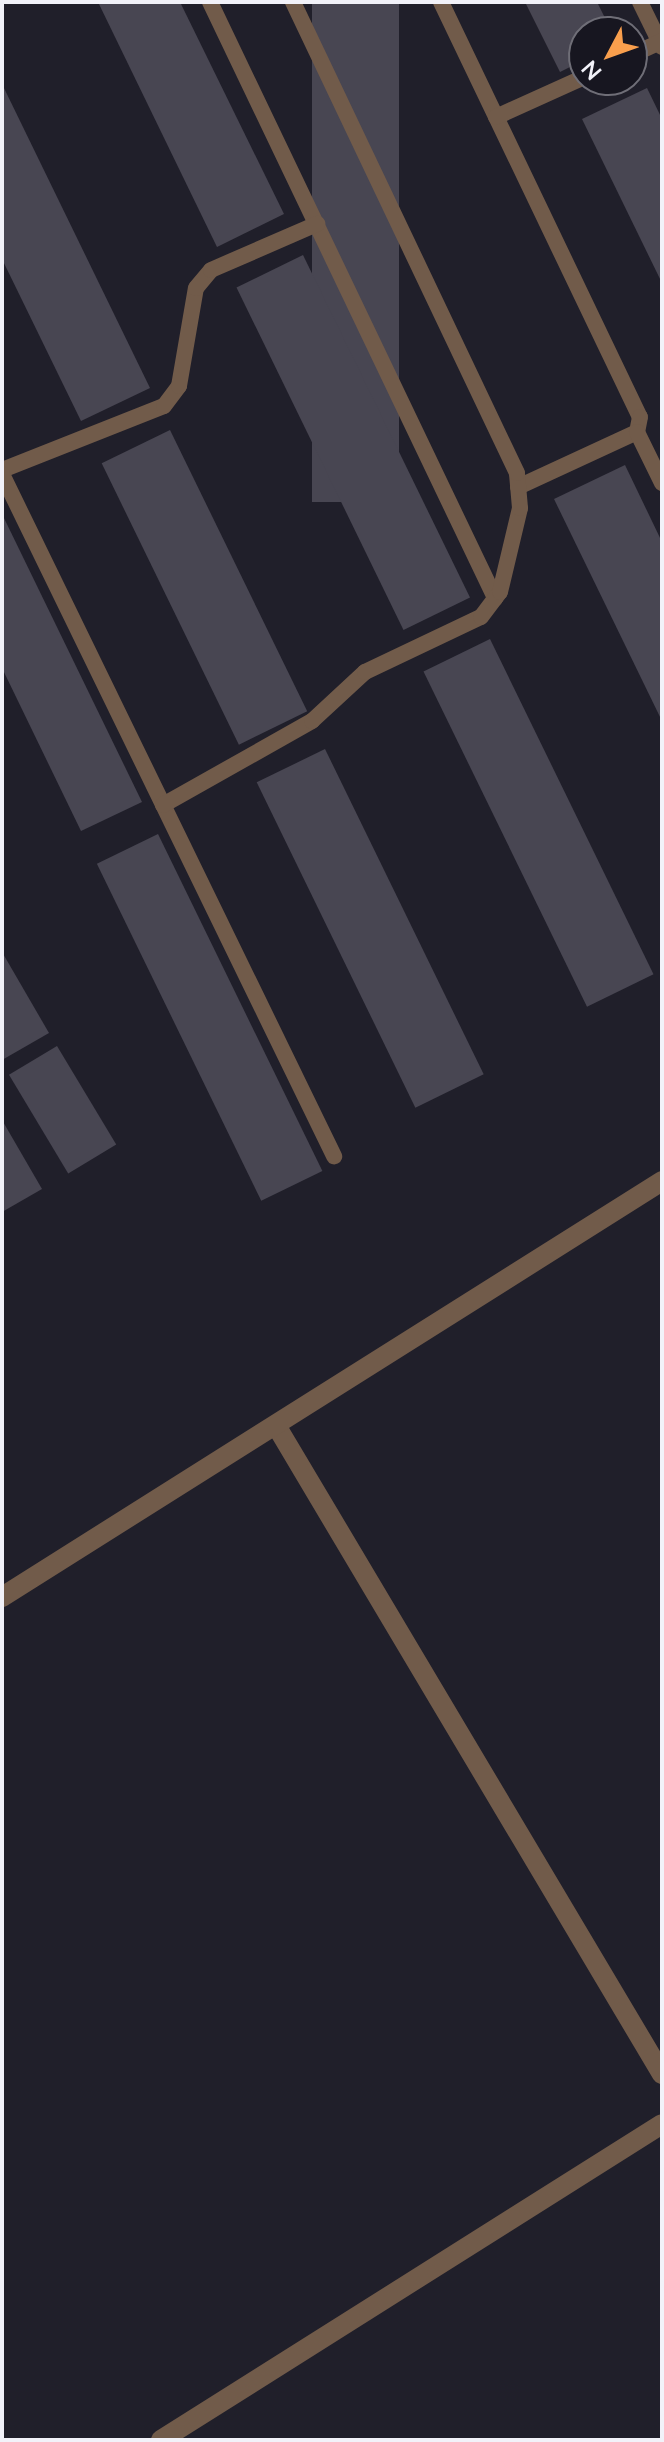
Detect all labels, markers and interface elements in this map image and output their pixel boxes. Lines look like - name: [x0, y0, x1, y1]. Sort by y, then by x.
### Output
- north arrow: [568, 16, 648, 96]
- text: N: [575, 56, 607, 86]

